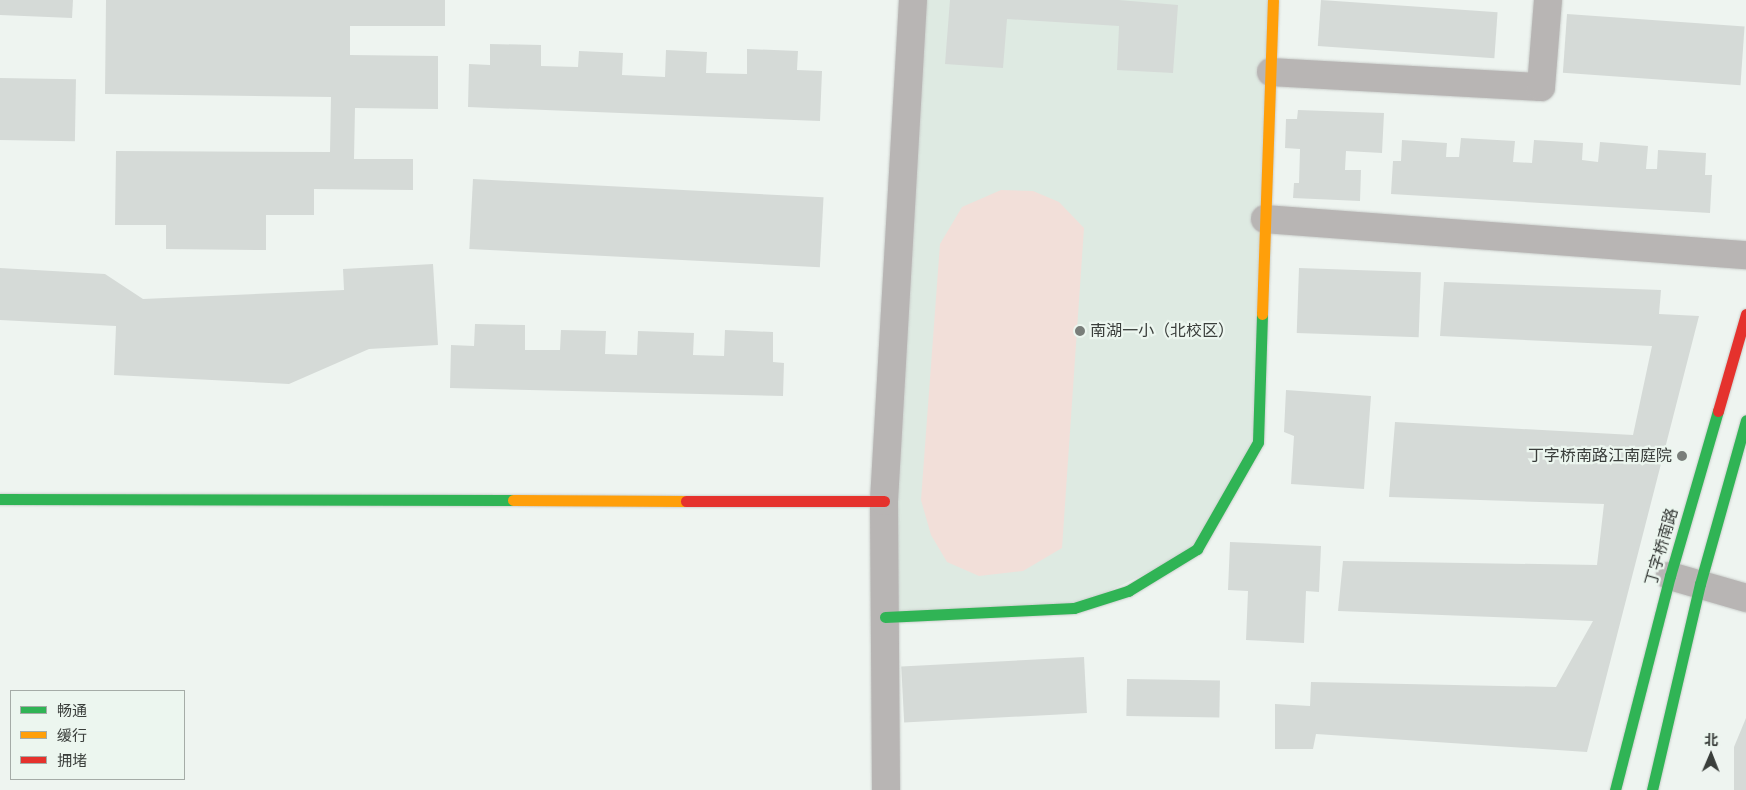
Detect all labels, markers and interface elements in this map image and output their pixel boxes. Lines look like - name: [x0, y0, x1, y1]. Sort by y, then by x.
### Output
- place label: 南湖一小（北校区）: [1090, 321, 1234, 341]
- marker: 南湖一小（北校区）: [1074, 325, 1086, 337]
- place label: 丁字桥南路江南庭院: [1528, 446, 1672, 466]
- marker: 丁字桥南路江南庭院: [1676, 450, 1688, 462]
- street label: 丁字桥南路: [1642, 506, 1682, 588]
- legend: [10, 690, 185, 780]
- text: 畅通: [57, 702, 87, 720]
- text: 缓行: [57, 727, 87, 745]
- north arrow: [1686, 730, 1736, 780]
- text: 北: [1704, 732, 1718, 748]
- text: 拥堵: [57, 752, 87, 770]

